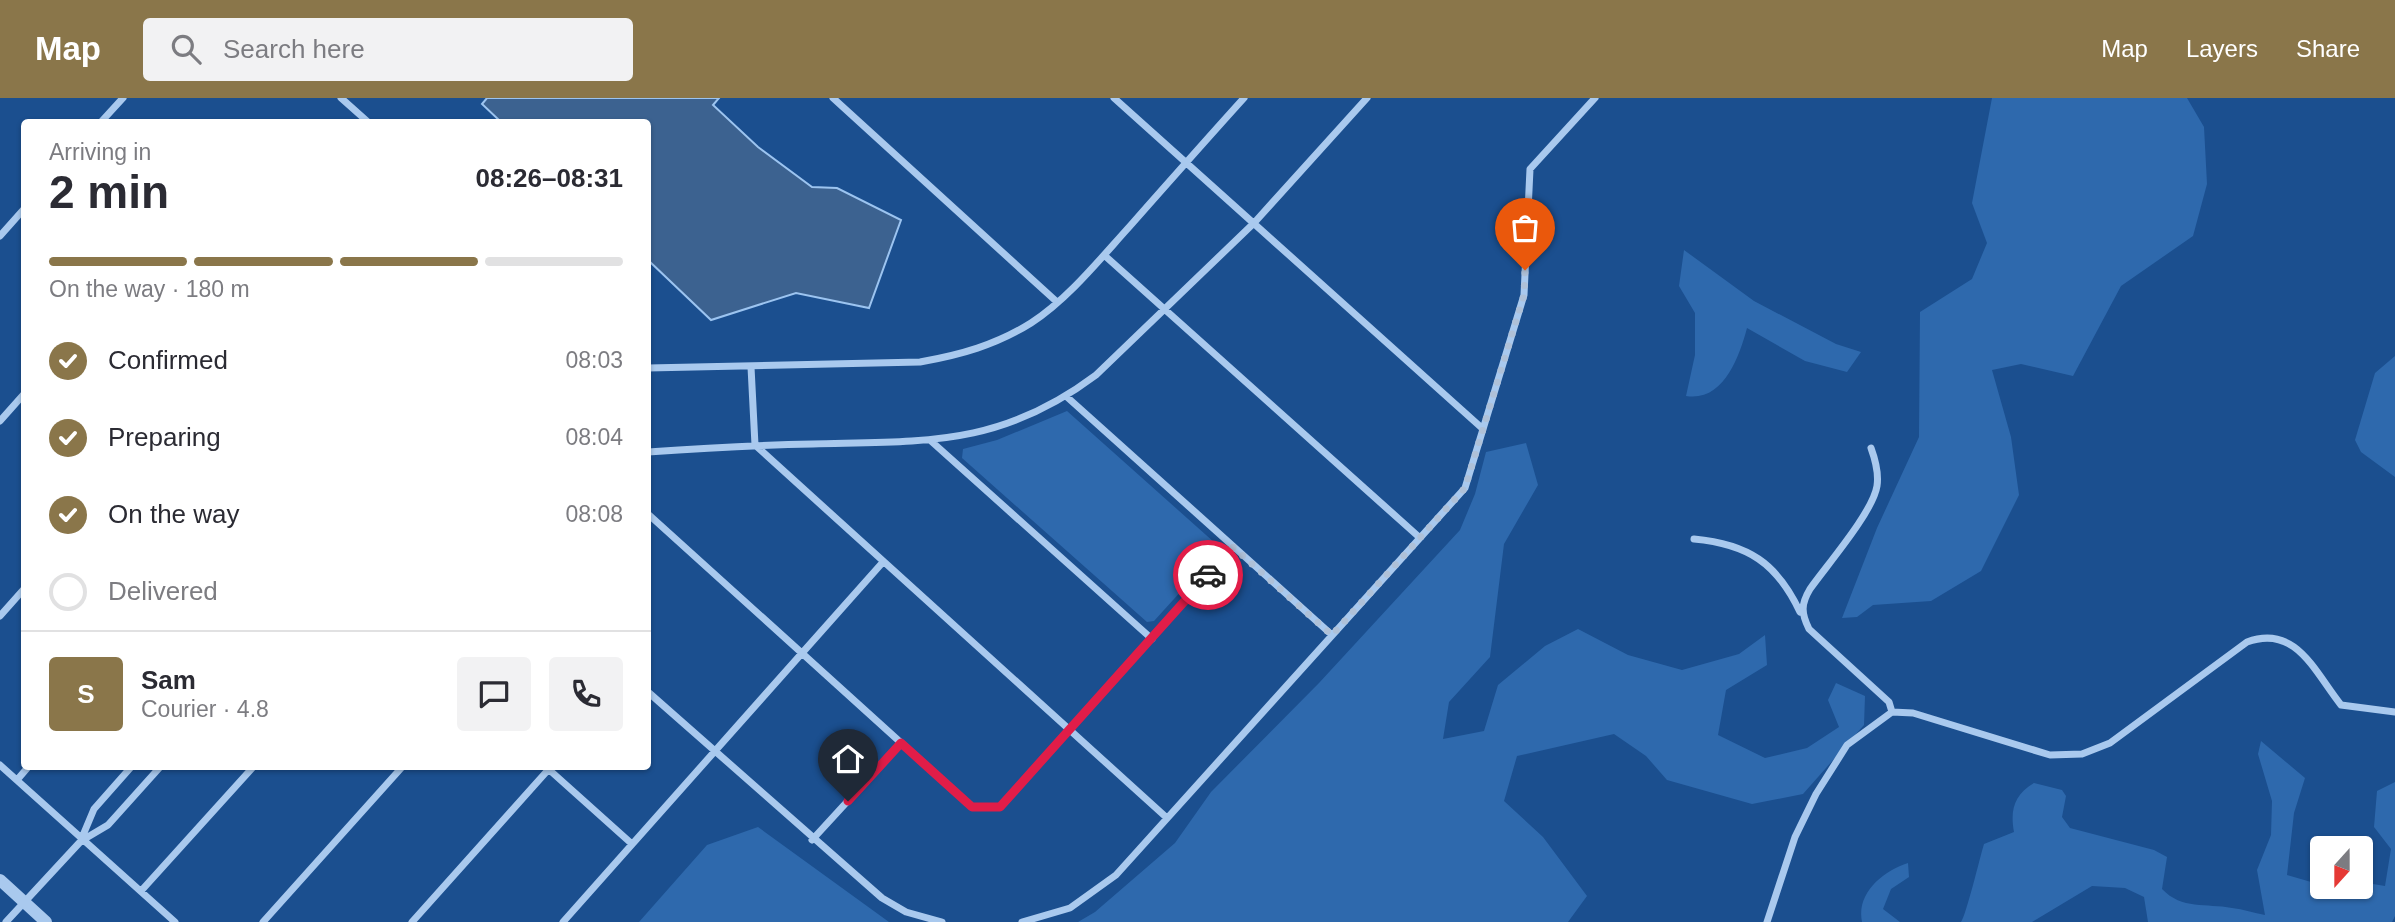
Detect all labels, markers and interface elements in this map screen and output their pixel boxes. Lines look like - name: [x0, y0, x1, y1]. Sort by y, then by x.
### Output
- search box: [143, 18, 633, 81]
- text: Map: [35, 30, 101, 67]
- icon: search: [167, 30, 205, 68]
- text: Search here: [223, 34, 365, 64]
- text: Map: [2101, 35, 2148, 62]
- text: Layers: [2186, 35, 2258, 62]
- text: Share: [2296, 35, 2360, 62]
- text: Arriving in: [49, 139, 151, 165]
- text: 08:26–08:31: [476, 163, 623, 193]
- text: 2 min: [49, 166, 169, 218]
- pin: [1495, 198, 1555, 270]
- icon: bag: [1506, 209, 1544, 247]
- text: On the way · 180 m: [49, 276, 250, 302]
- icon: check: [49, 342, 87, 380]
- text: Confirmed: [108, 345, 228, 375]
- text: 08:03: [565, 347, 623, 373]
- icon: check: [49, 419, 87, 457]
- text: Preparing: [108, 422, 221, 452]
- text: 08:04: [565, 424, 623, 450]
- icon: check: [49, 496, 87, 534]
- text: On the way: [108, 499, 240, 529]
- text: 08:08: [565, 501, 623, 527]
- courier: [1173, 540, 1243, 610]
- icon: car: [1189, 556, 1227, 594]
- text: Delivered: [108, 576, 218, 606]
- button: chat: [457, 657, 531, 731]
- button: phone: [549, 657, 623, 731]
- text: Sam: [141, 665, 196, 695]
- text: S: [77, 679, 95, 709]
- text: Courier · 4.8: [141, 696, 269, 722]
- pin: [818, 729, 878, 801]
- icon: home: [829, 740, 867, 778]
- north arrow: [2310, 836, 2373, 900]
- map controls: [2310, 836, 2373, 899]

